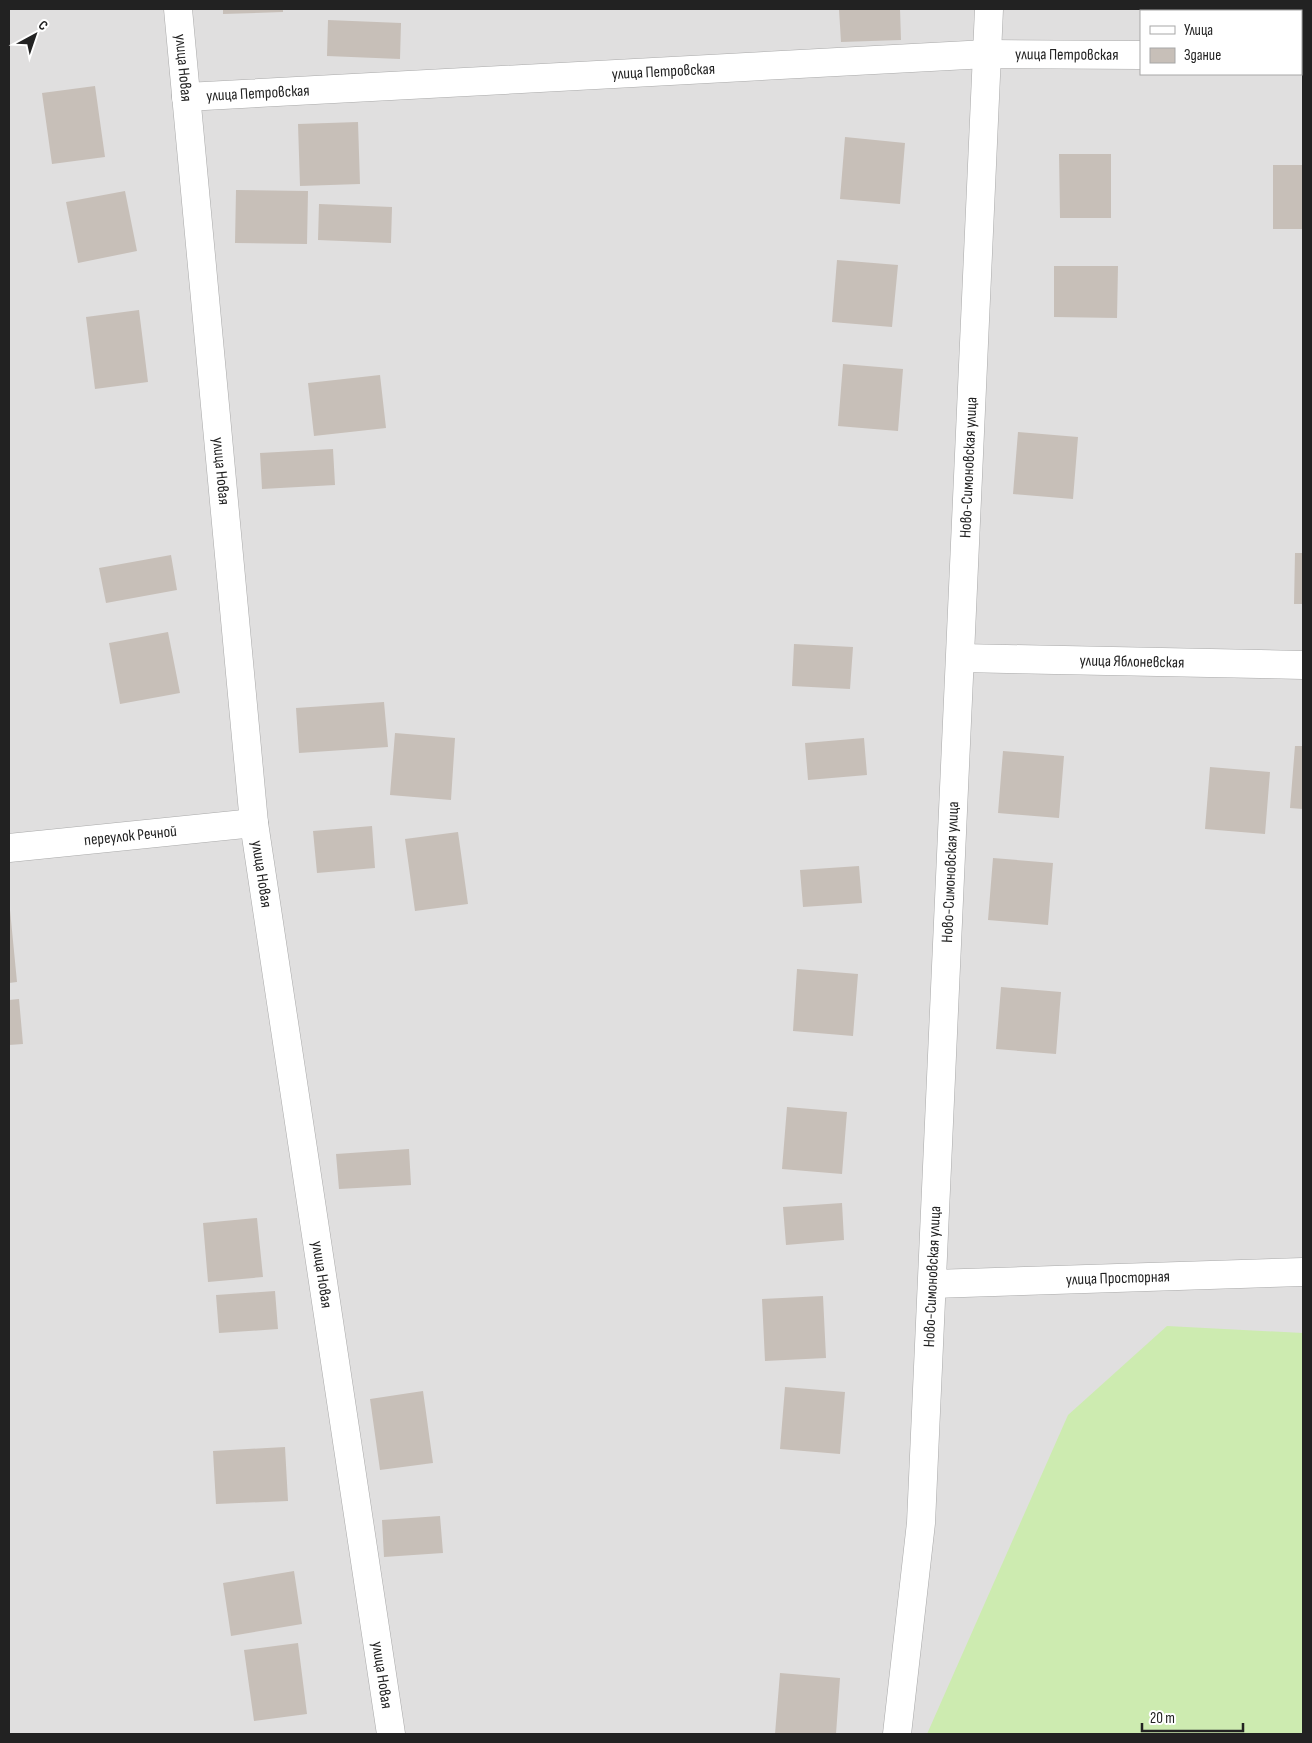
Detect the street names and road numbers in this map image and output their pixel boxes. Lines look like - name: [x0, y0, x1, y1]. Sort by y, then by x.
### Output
- street label: улица Новая: [171, 33, 196, 102]
- street label: улица Петровская: [1015, 45, 1119, 64]
- street label: улица Петровская: [611, 59, 715, 84]
- street label: улица Петровская: [206, 81, 310, 105]
- street label: Ново-Симоновская улица: [956, 396, 981, 539]
- street label: улица Новая: [209, 436, 234, 506]
- street label: улица Яблоневская: [1079, 651, 1184, 672]
- street label: Ново-Симоновская улица: [938, 801, 963, 943]
- street label: переулок Речной: [83, 821, 178, 850]
- street label: улица Новая: [247, 839, 276, 909]
- street label: Ново-Симоновская улица: [919, 1206, 945, 1348]
- street label: улица Новая: [307, 1239, 336, 1309]
- street label: улица Просторная: [1066, 1267, 1170, 1289]
- street label: улица Новая: [368, 1640, 397, 1710]

